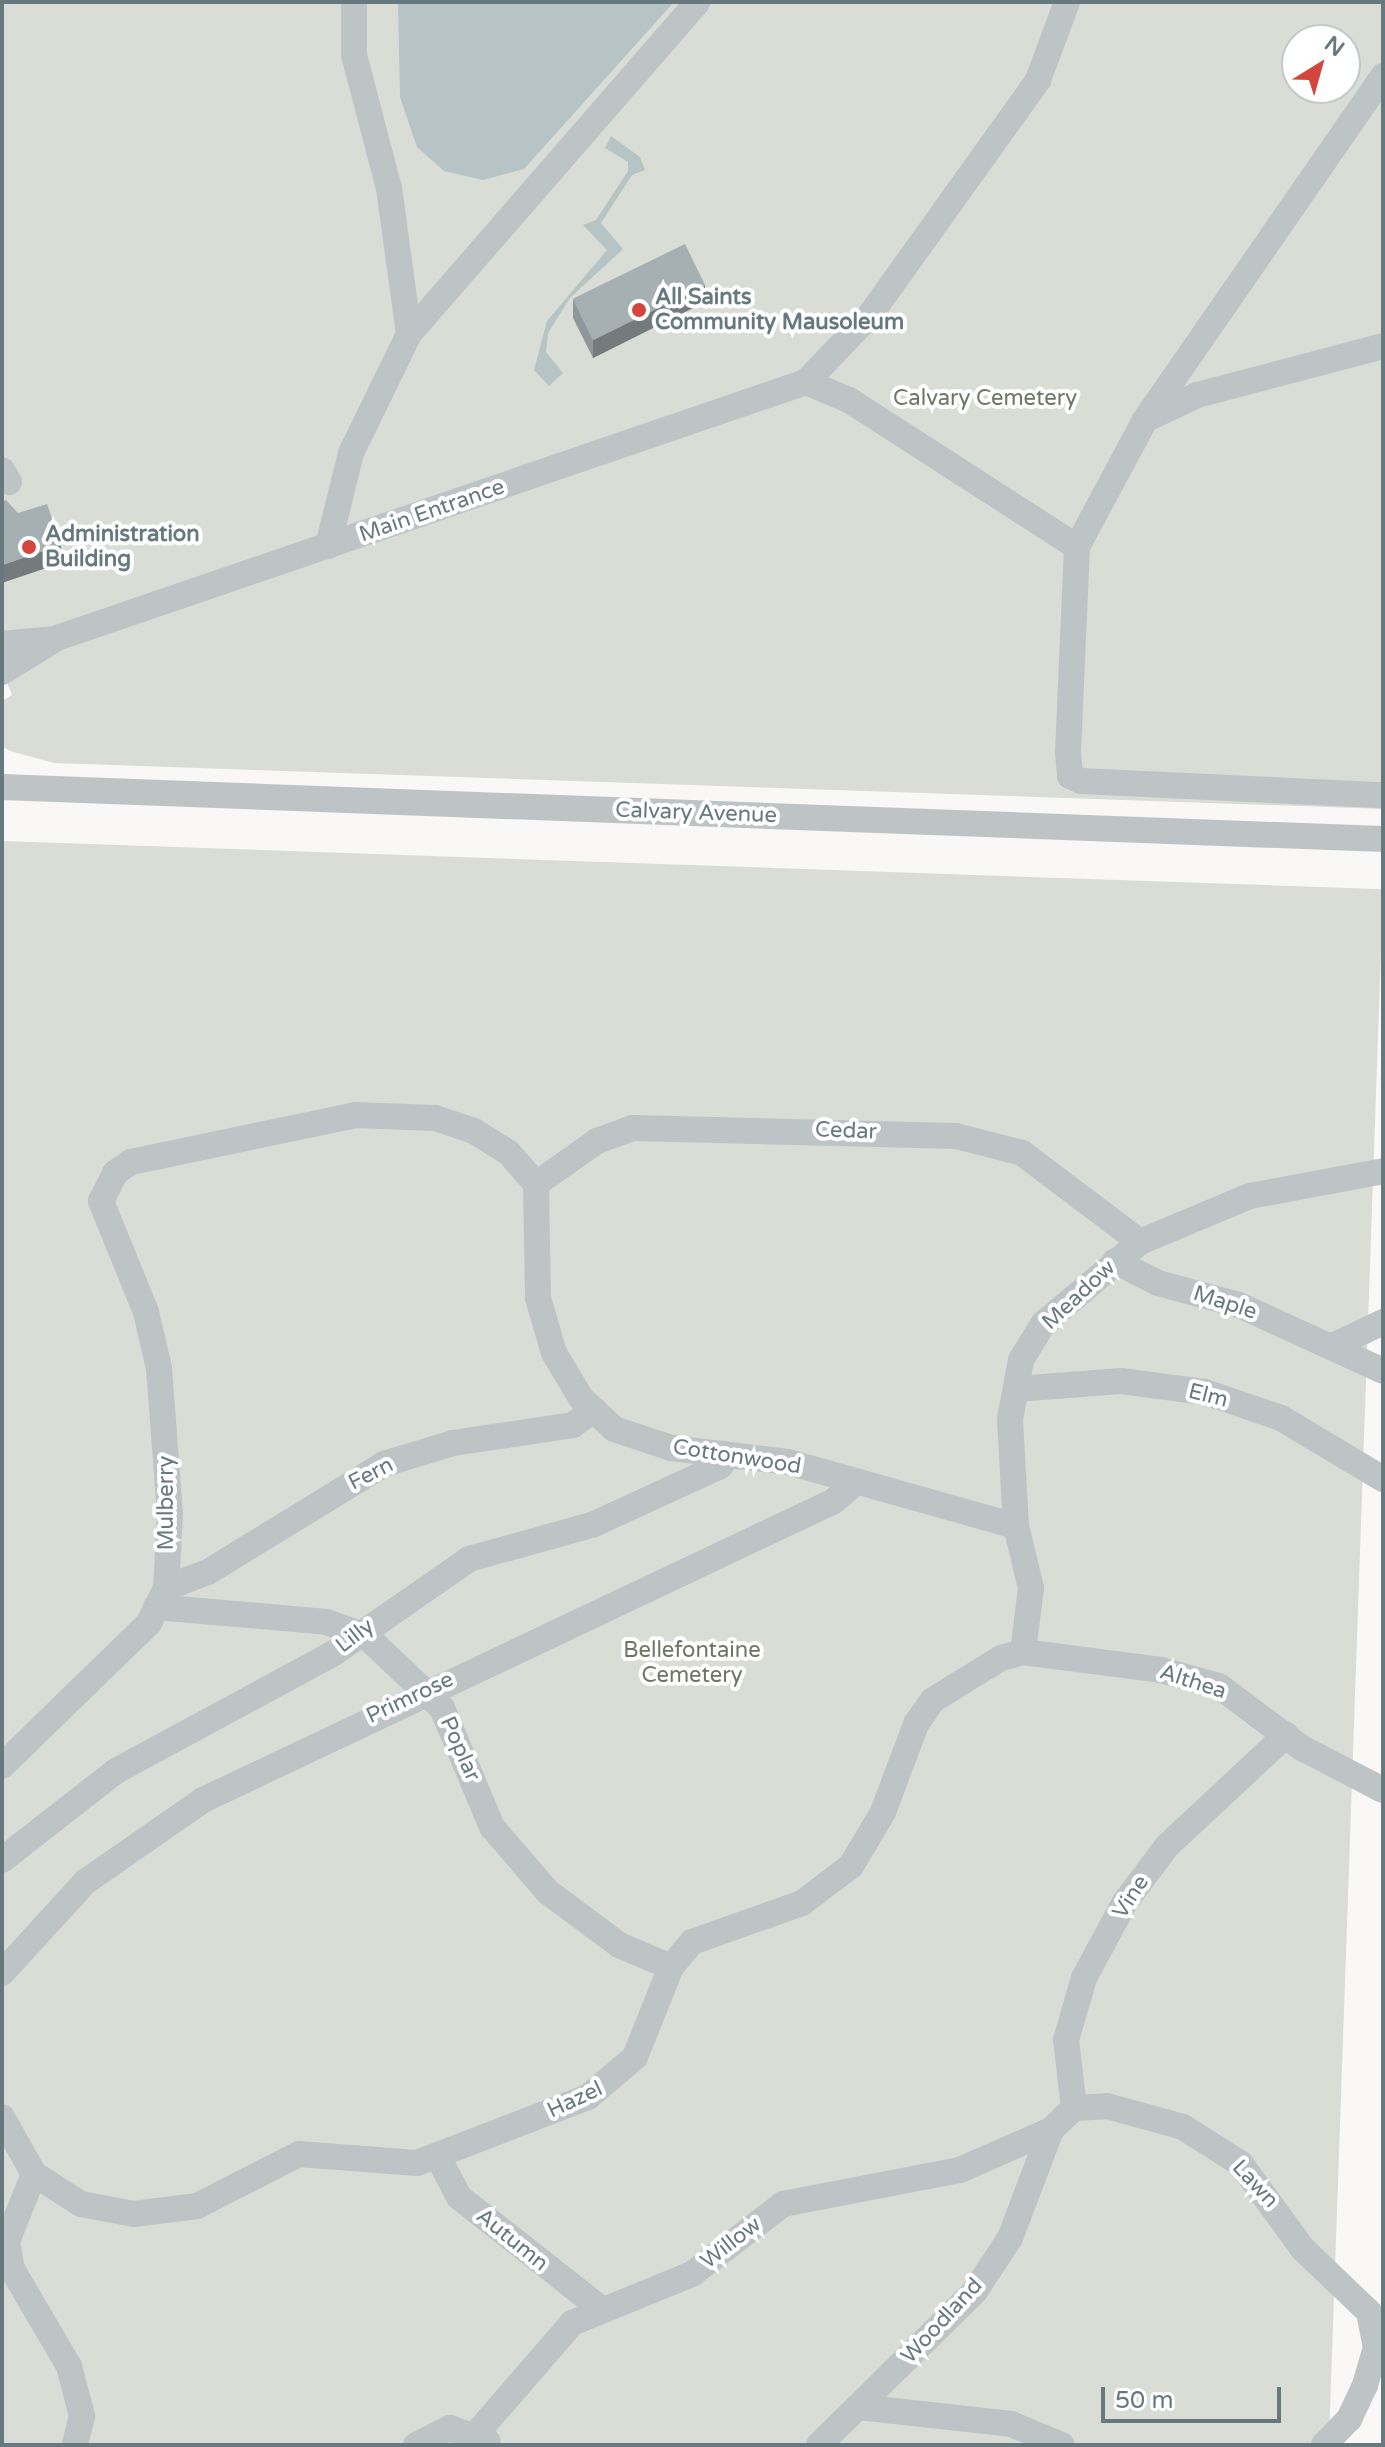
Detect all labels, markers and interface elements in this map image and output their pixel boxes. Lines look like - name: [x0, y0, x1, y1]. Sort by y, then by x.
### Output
- north arrow: [1281, 24, 1361, 104]
- text: N: [1319, 31, 1349, 62]
- place label: All Saints Community Mausoleum: [655, 284, 904, 336]
- marker: All Saints Community Mausoleum: [630, 301, 648, 319]
- park label: Calvary Cemetery: [893, 386, 1077, 412]
- street label: Main Entrance: [356, 474, 508, 548]
- place label: Administration Building: [45, 521, 200, 572]
- marker: Administration Building: [20, 538, 38, 556]
- street label: Calvary Avenue: [615, 797, 777, 829]
- street label: Cedar: [815, 1117, 877, 1145]
- street label: Meadow: [1037, 1255, 1121, 1335]
- street label: Maple: [1190, 1280, 1260, 1326]
- street label: Elm: [1186, 1378, 1230, 1414]
- street label: Cottonwood: [671, 1434, 803, 1480]
- street label: Fern: [344, 1452, 398, 1496]
- street label: Mulberry: [154, 1456, 180, 1550]
- street label: Lilly: [331, 1613, 379, 1659]
- park label: Bellefontaine Cemetery: [623, 1637, 761, 1688]
- street label: Althea: [1156, 1659, 1230, 1705]
- street label: Primrose: [362, 1666, 458, 1730]
- street label: Poplar: [434, 1713, 486, 1785]
- street label: Vine: [1107, 1870, 1155, 1924]
- street label: Hazel: [543, 2076, 607, 2124]
- street label: Lawn: [1226, 2155, 1284, 2213]
- street label: Autumn: [471, 2203, 553, 2277]
- street label: Willow: [696, 2211, 766, 2275]
- street label: Woodland: [896, 2273, 988, 2369]
- scale bar: [1105, 2371, 1285, 2421]
- text: 50 m: [1115, 2386, 1173, 2415]

